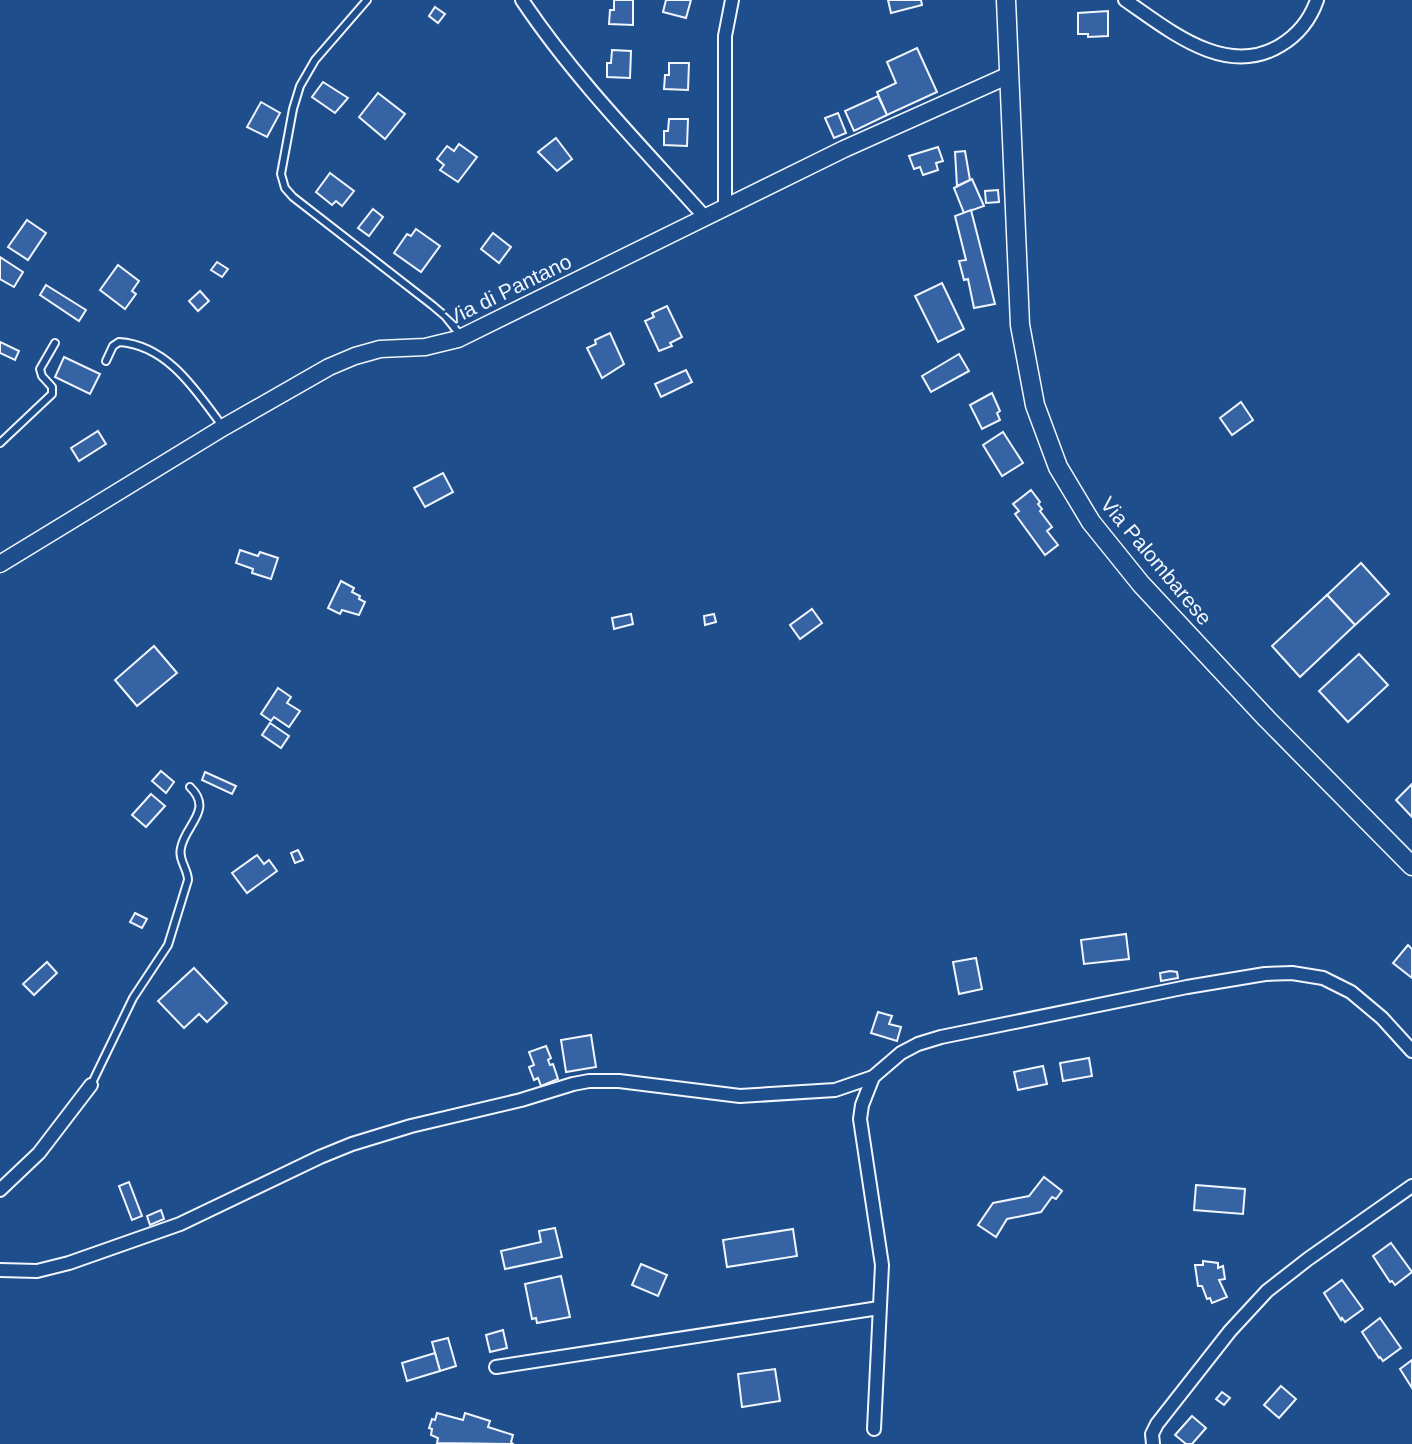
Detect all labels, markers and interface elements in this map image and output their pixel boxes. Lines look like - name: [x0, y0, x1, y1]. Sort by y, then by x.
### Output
- street label: Via di Pantano: [443, 249, 575, 330]
- street label: Via Palombarese: [1096, 492, 1216, 629]

